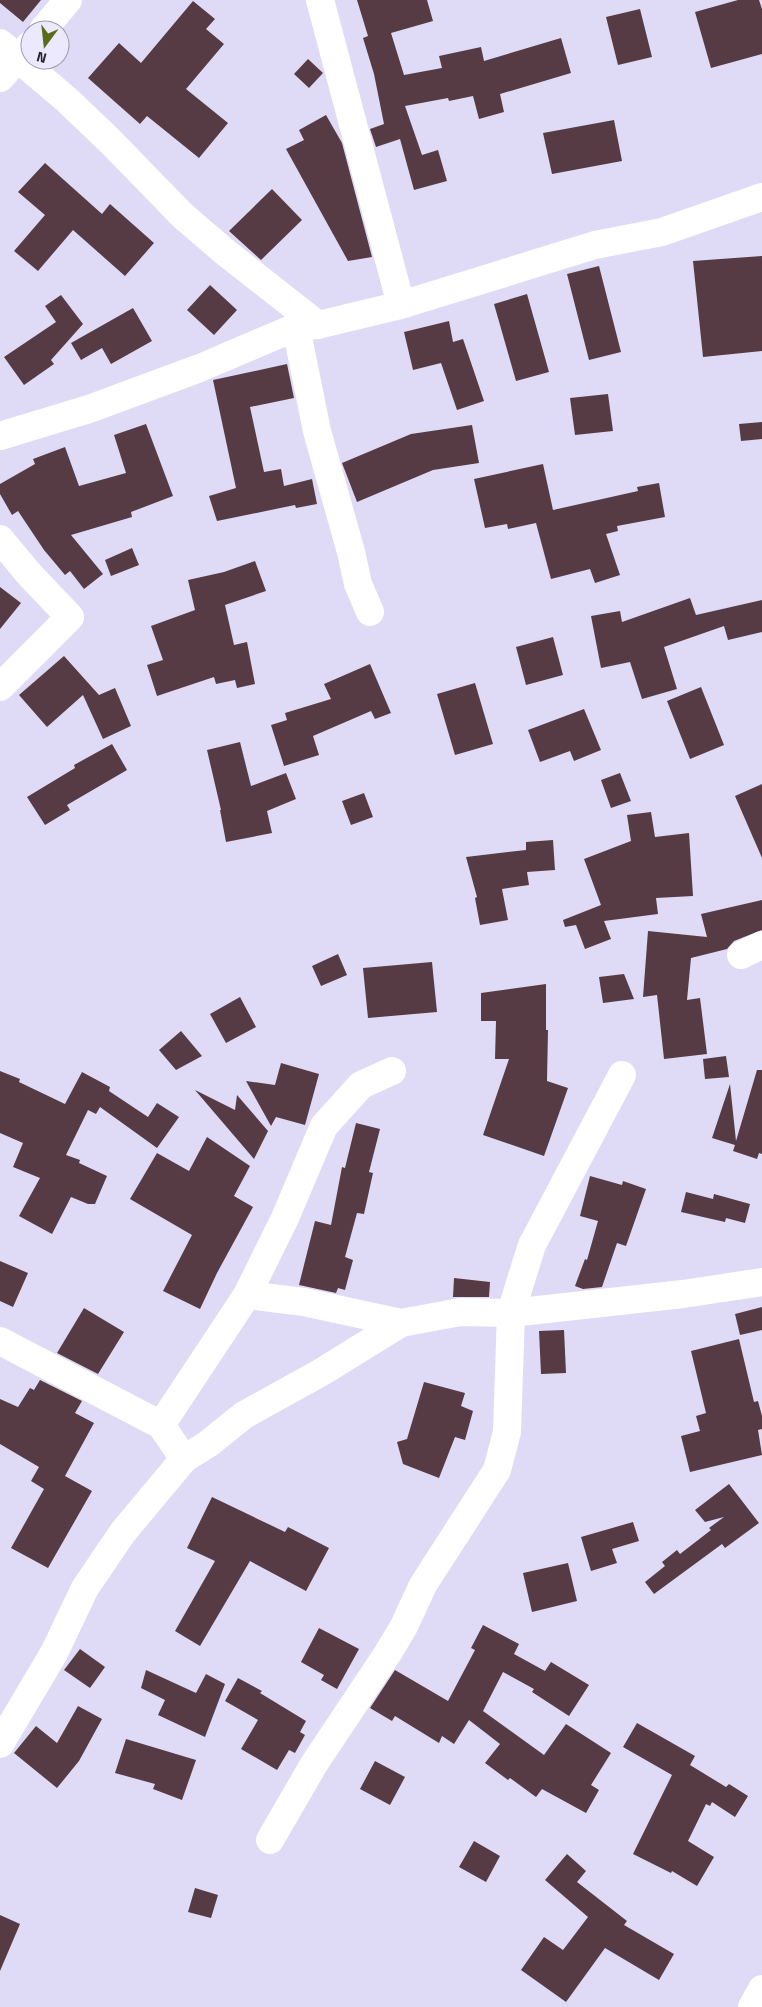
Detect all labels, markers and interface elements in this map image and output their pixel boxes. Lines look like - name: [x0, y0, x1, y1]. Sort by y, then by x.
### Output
- north arrow: [20, 20, 70, 70]
- text: N: [34, 47, 49, 69]

